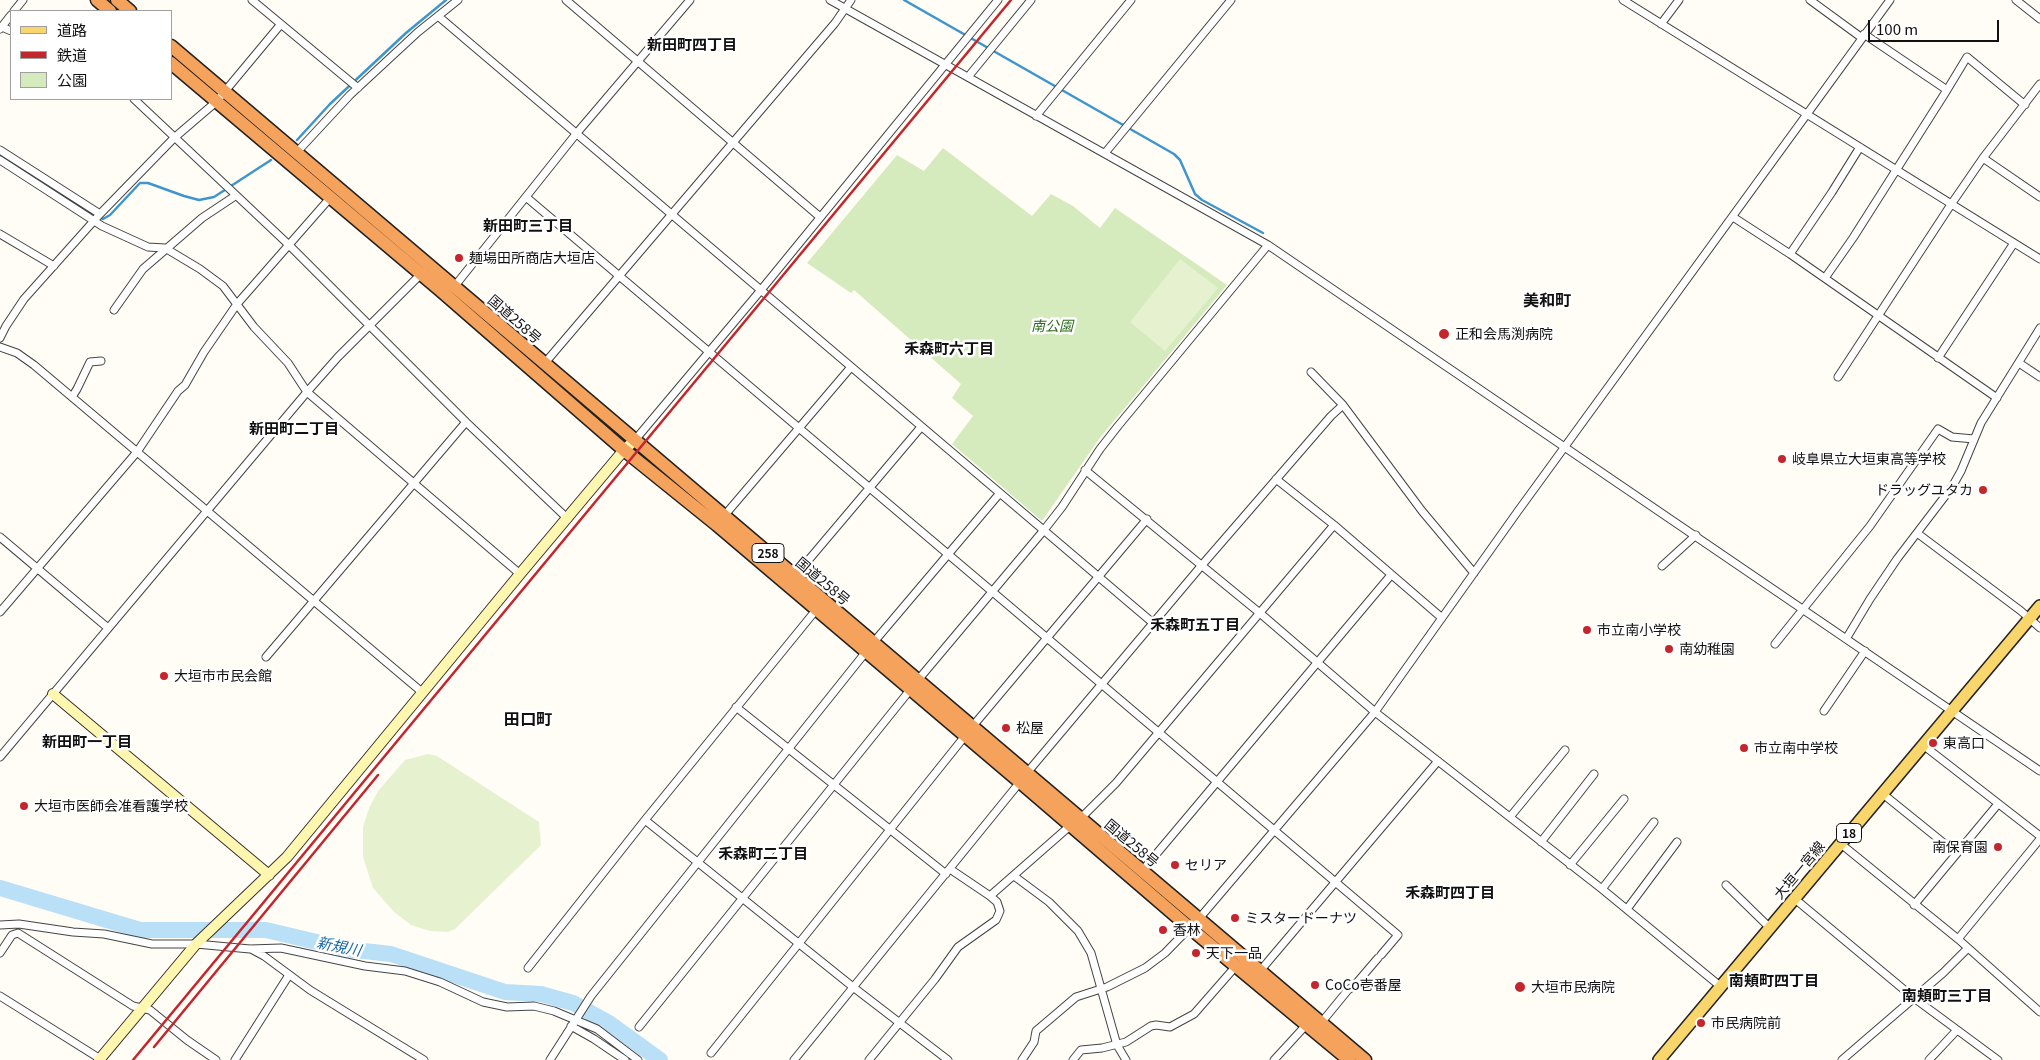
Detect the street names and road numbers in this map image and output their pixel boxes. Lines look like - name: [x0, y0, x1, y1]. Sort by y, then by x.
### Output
- street label: 国道258号: [485, 291, 545, 347]
- road number: 258: [752, 544, 784, 562]
- street label: 国道258号: [793, 554, 853, 608]
- street label: 国道258号: [1102, 816, 1162, 870]
- road number: 18: [1836, 824, 1862, 842]
- street label: 大垣一宮線: [1770, 838, 1828, 902]

